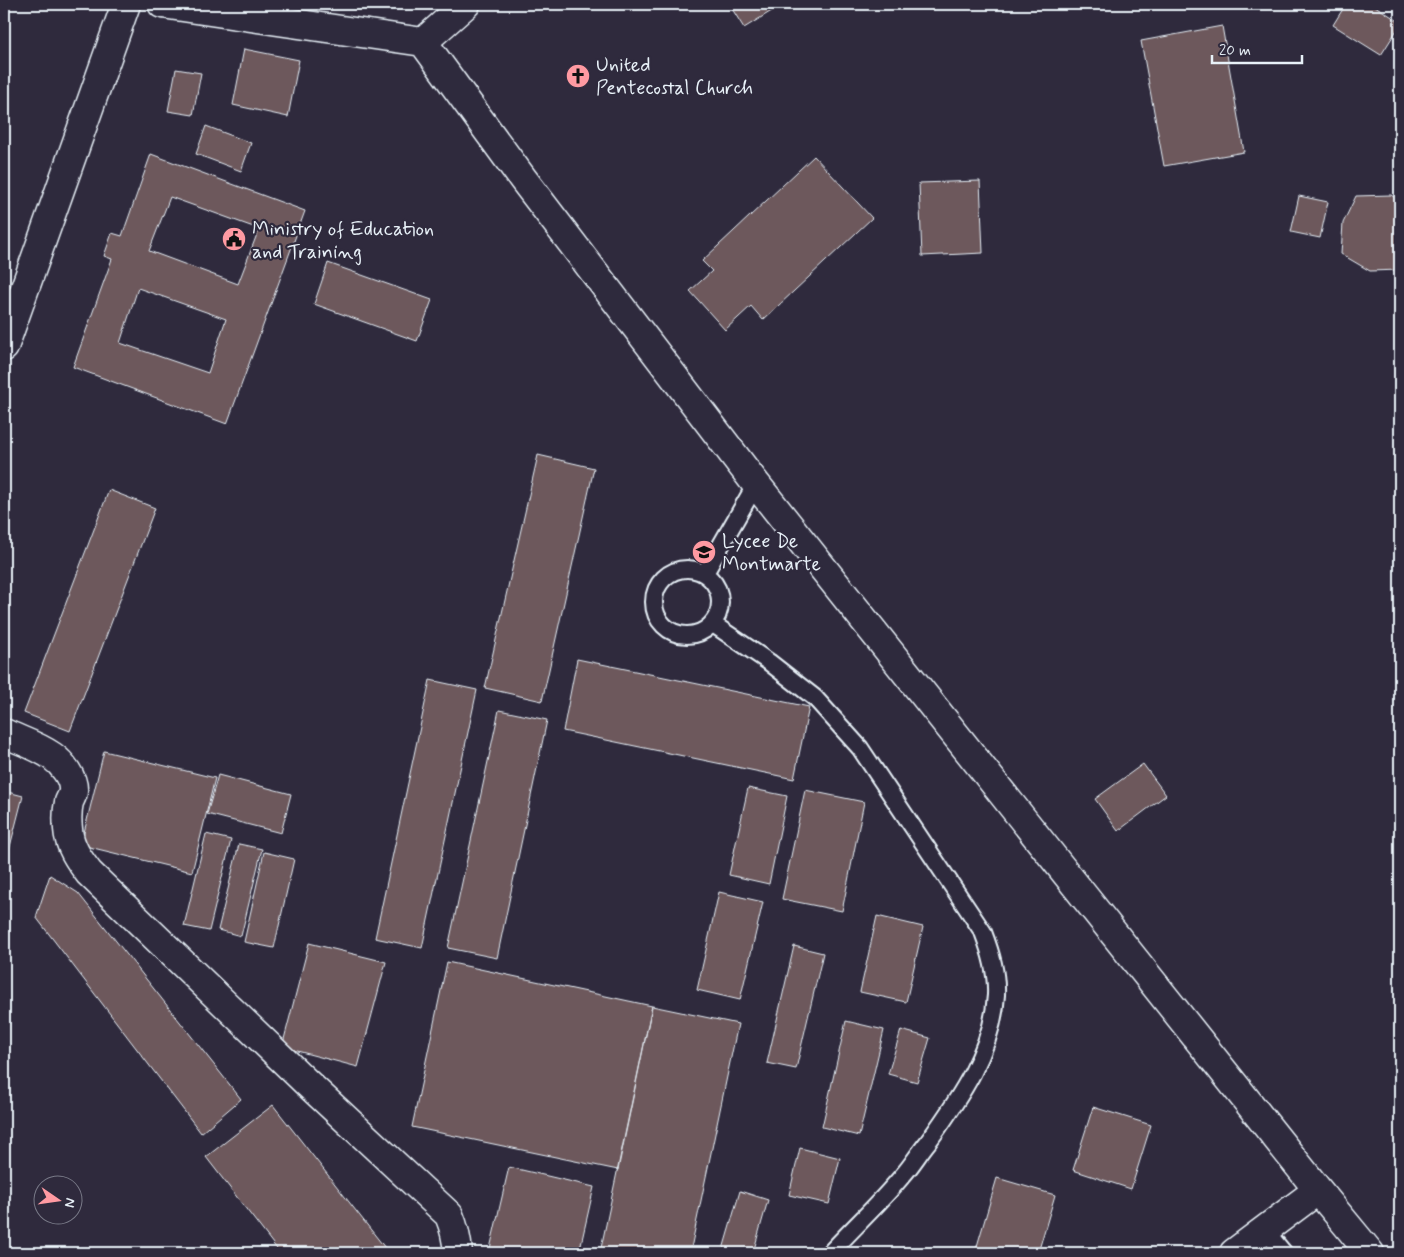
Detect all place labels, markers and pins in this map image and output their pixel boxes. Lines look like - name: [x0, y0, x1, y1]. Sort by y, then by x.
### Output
- place label: United Pentecostal Church: [596, 52, 753, 102]
- church icon: United Pentecostal Church: [565, 63, 591, 89]
- place label: Ministry of Education and Training: [252, 216, 434, 266]
- public building icon: Ministry of Education and Training: [221, 226, 247, 252]
- place label: Lycee De Montmarte: [722, 528, 821, 578]
- school or university icon: Lycee De Montmarte: [691, 539, 717, 565]

